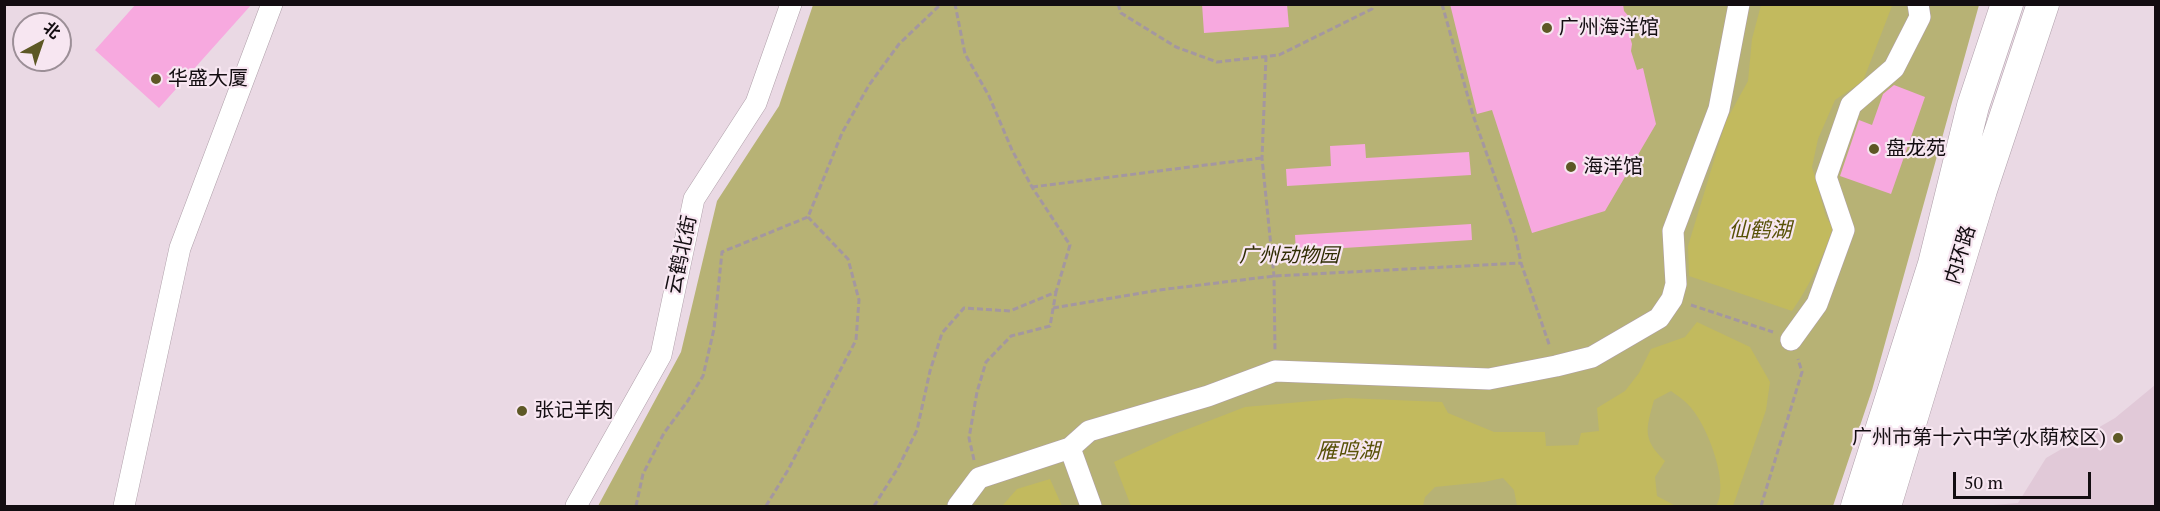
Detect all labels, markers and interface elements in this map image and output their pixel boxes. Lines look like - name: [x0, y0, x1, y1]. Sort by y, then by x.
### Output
- north arrow: [12, 12, 72, 72]
- text: 北: [39, 16, 65, 43]
- place label: 广州海洋馆: [1559, 16, 1659, 40]
- marker: 广州海洋馆: [1540, 21, 1554, 35]
- place label: 华盛大厦: [168, 67, 248, 91]
- marker: 华盛大厦: [149, 72, 163, 86]
- place label: 盘龙苑: [1886, 137, 1946, 161]
- marker: 盘龙苑: [1867, 142, 1881, 156]
- place label: 海洋馆: [1583, 155, 1643, 179]
- marker: 海洋馆: [1564, 160, 1578, 174]
- street label: 云鹤北街: [662, 213, 702, 297]
- water label: 仙鹤湖: [1729, 218, 1791, 244]
- street label: 内环路: [1941, 223, 1981, 287]
- park label: 广州动物园: [1239, 244, 1339, 268]
- place label: 张记羊肉: [534, 399, 614, 423]
- marker: 张记羊肉: [515, 404, 529, 418]
- place label: 广州市第十六中学(水荫校区): [1852, 426, 2106, 450]
- marker: 广州市第十六中学(水荫校区): [2111, 431, 2125, 445]
- water label: 雁鸣湖: [1317, 439, 1379, 465]
- scale bar: [1956, 460, 2094, 498]
- text: 50 m: [1964, 470, 2003, 494]

